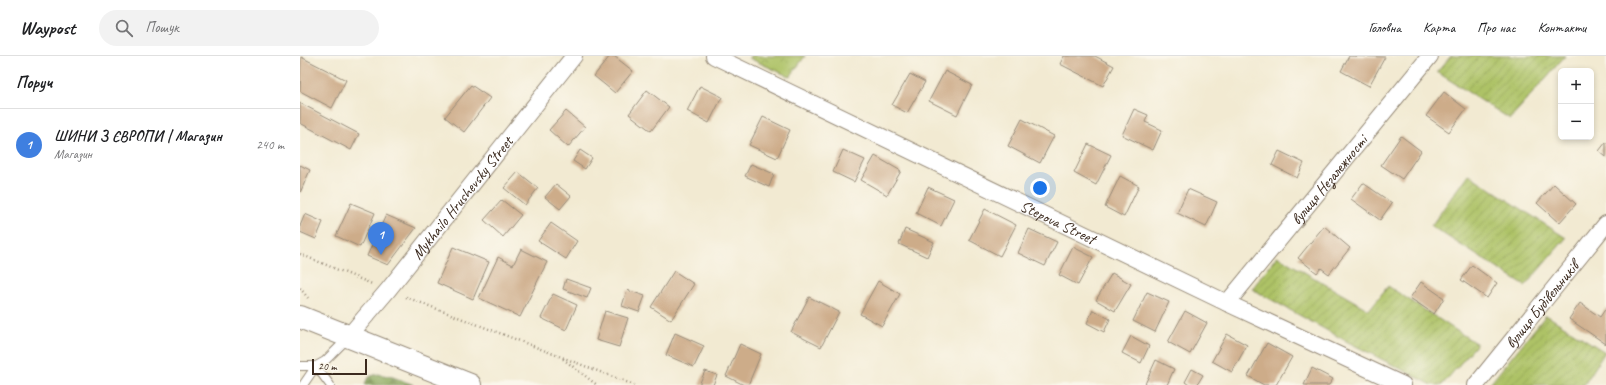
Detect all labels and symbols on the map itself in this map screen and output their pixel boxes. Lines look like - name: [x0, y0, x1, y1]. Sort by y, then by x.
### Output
- street label: вулиця Незалежності: [1287, 130, 1373, 229]
- street label: Mykhailo Hrushevsky Street: [407, 131, 518, 264]
- your location: [1030, 178, 1050, 198]
- street label: Stepova Street: [1017, 196, 1101, 250]
- pin: 1: [368, 222, 394, 255]
- street label: вулиця Будівельників: [1501, 254, 1586, 352]
- scale bar: [312, 357, 367, 376]

